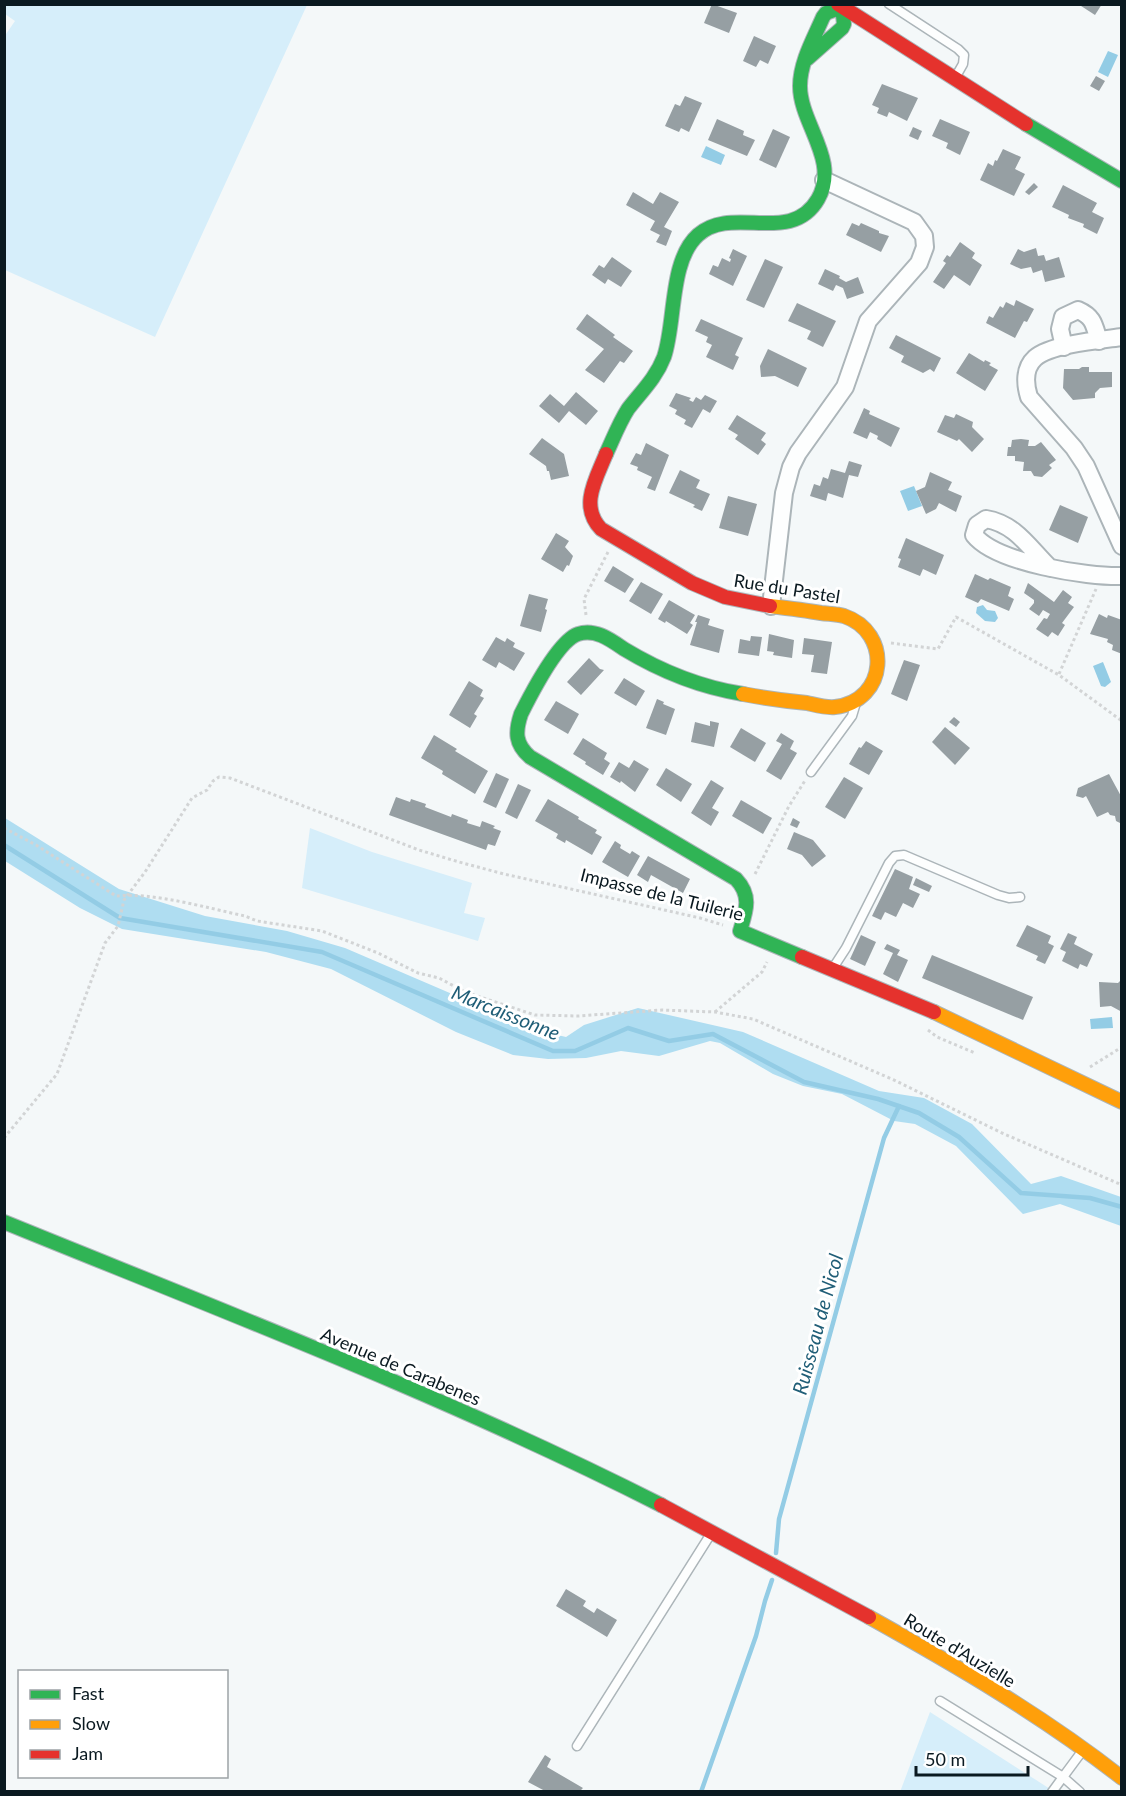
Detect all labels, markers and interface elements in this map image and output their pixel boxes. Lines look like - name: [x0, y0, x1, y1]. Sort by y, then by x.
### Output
- street label: Rue du Pastel: [732, 569, 842, 607]
- street label: Impasse de la Tuilerie: [578, 863, 746, 925]
- water label: Marcaissonne: [448, 979, 564, 1045]
- water label: Ruisseau de Nicol: [787, 1250, 847, 1397]
- street label: Avenue de Carabenes: [318, 1322, 484, 1410]
- street label: Route d'Auzielle: [900, 1608, 1020, 1692]
- legend: [18, 1670, 228, 1778]
- text: Fast: [72, 1682, 105, 1704]
- text: Slow: [72, 1712, 110, 1734]
- scale bar: [916, 1739, 1028, 1777]
- text: Jam: [72, 1742, 103, 1764]
- text: 50 m: [925, 1748, 965, 1770]

